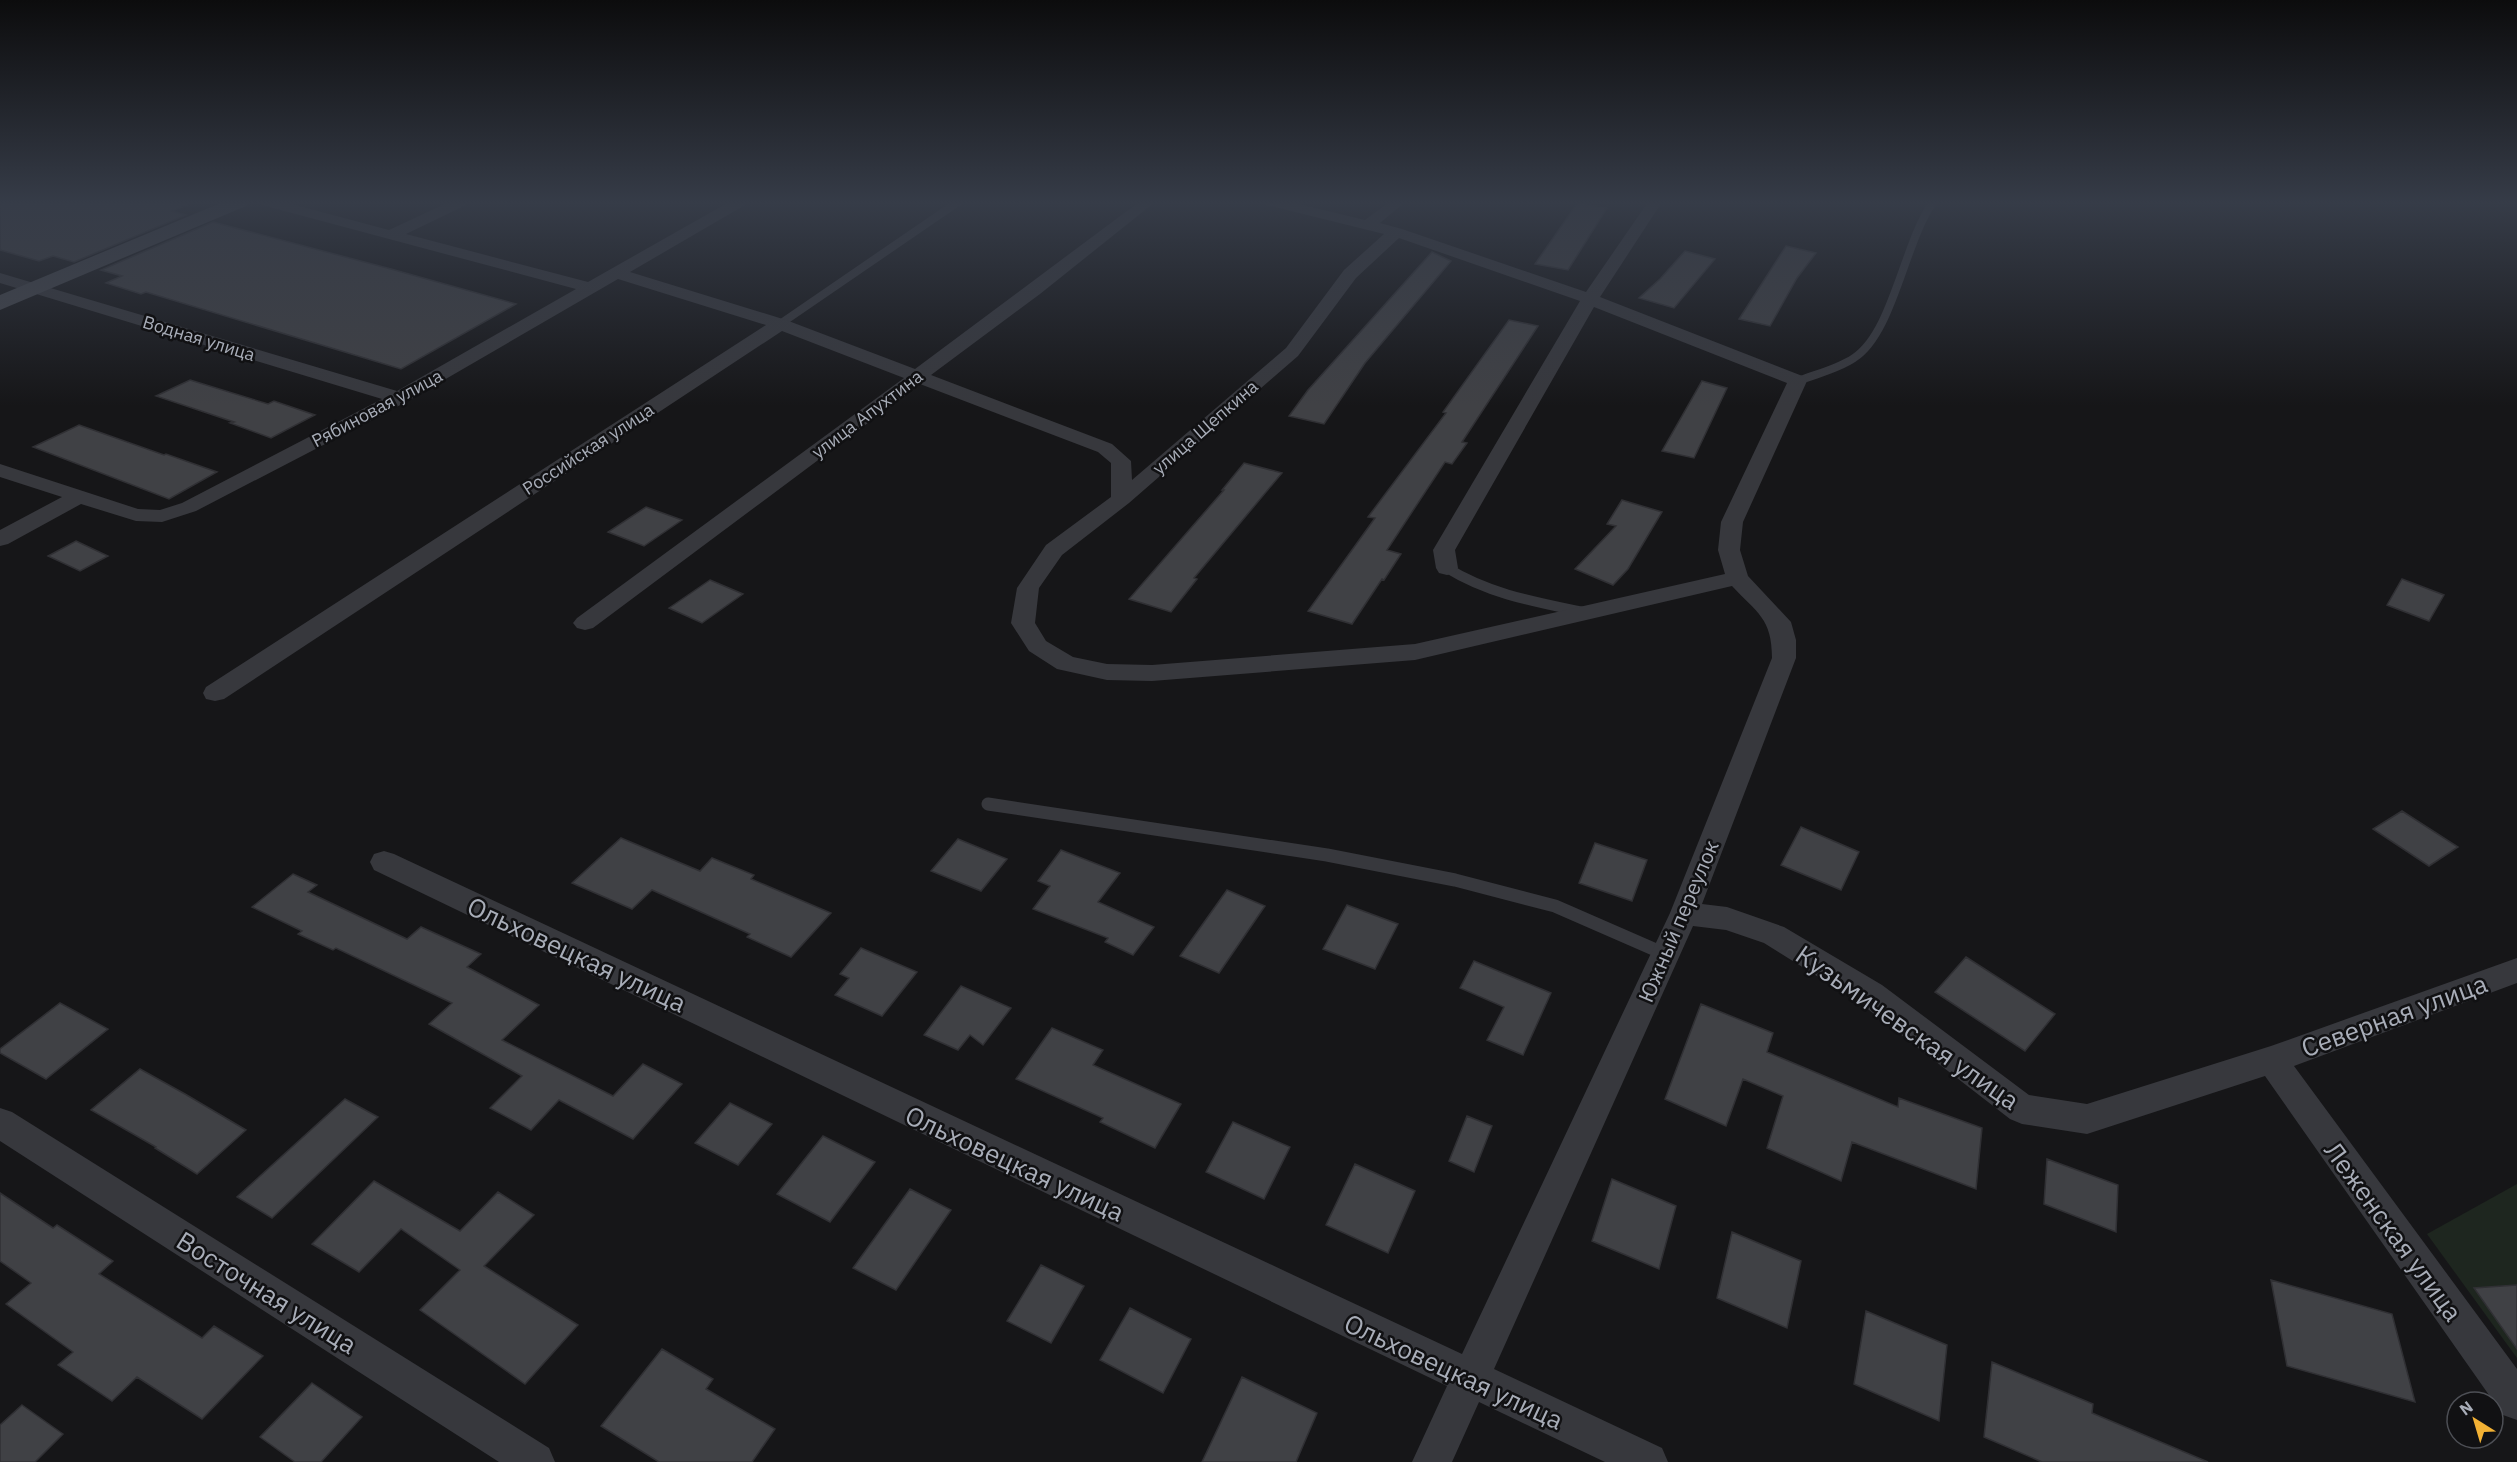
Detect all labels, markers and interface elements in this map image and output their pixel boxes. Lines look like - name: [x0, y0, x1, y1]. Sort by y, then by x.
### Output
- street label: Водная улица: [140, 310, 258, 366]
- street label: Рябиновая улица: [308, 364, 447, 452]
- street label: улица Апухтина: [807, 364, 927, 463]
- street label: улица Щепкина: [1147, 375, 1263, 479]
- street label: Российская улица: [518, 398, 658, 500]
- street label: Южный переулок: [1631, 836, 1725, 1006]
- street label: Ольховецкая улица: [462, 888, 692, 1020]
- street label: Кузьмичевская улица: [1790, 937, 2027, 1117]
- street label: Северная улица: [2296, 966, 2492, 1064]
- street label: Ольховецкая улица: [900, 1097, 1130, 1229]
- street label: Леженская улица: [2317, 1134, 2471, 1328]
- street label: Восточная улица: [170, 1223, 364, 1361]
- street label: Ольховецкая улица: [1339, 1305, 1569, 1437]
- north arrow: [2445, 1390, 2505, 1450]
- text: N: [2455, 1397, 2477, 1419]

